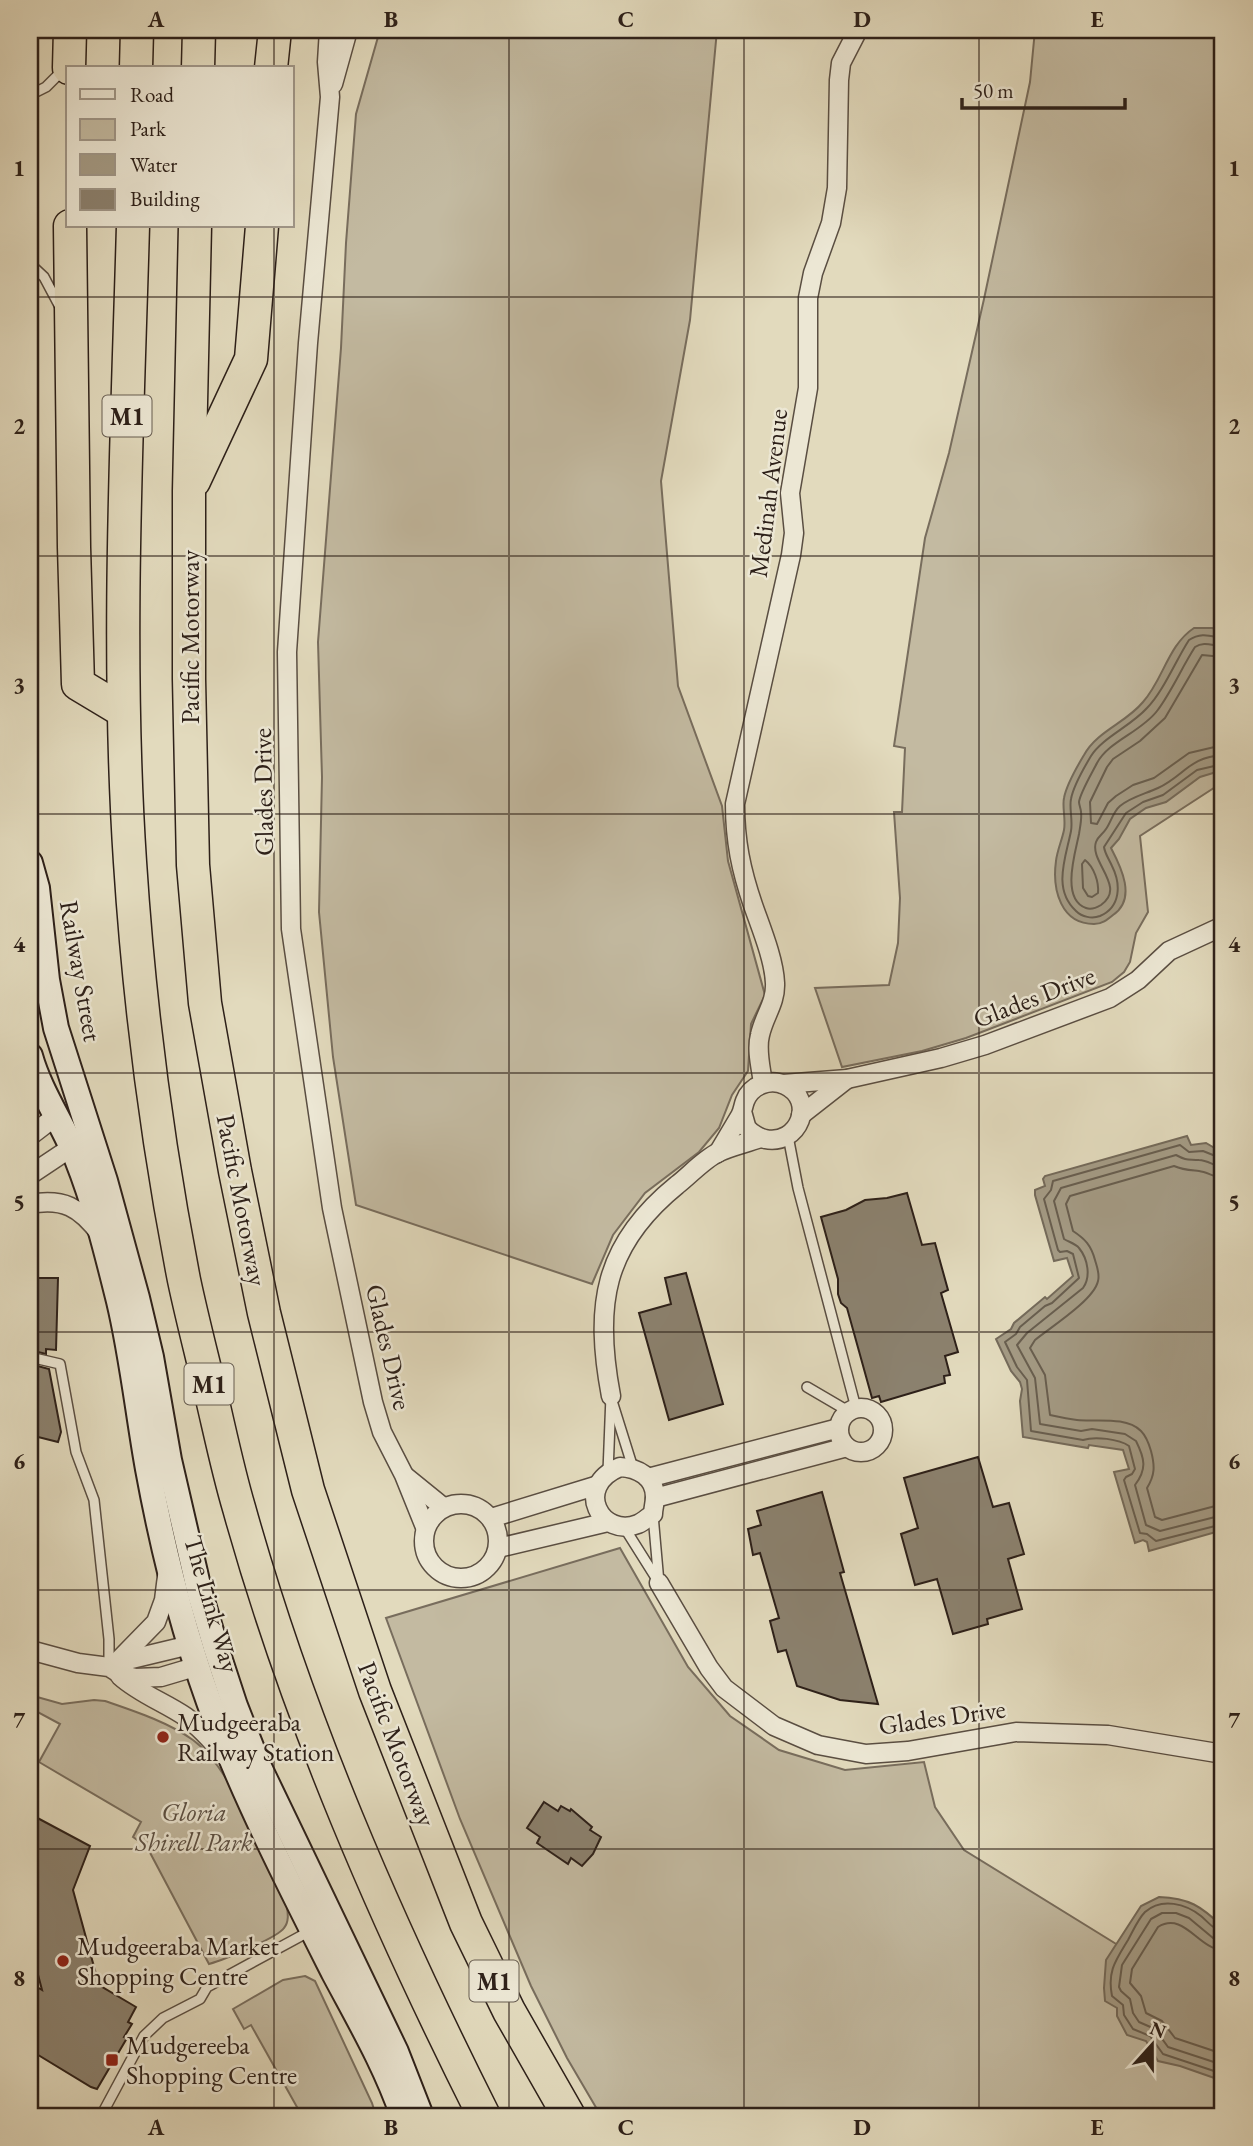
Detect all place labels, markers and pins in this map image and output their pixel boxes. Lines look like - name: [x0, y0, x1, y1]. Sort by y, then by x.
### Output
- place label: Mudgeeraba Railway Station: [177, 1705, 335, 1769]
- marker: Mudgeeraba Railway Station: [155, 1729, 171, 1745]
- place label: Mudgeeraba Market Shopping Centre: [77, 1929, 279, 1993]
- marker: Mudgeeraba Market Shopping Centre: [55, 1953, 71, 1969]
- place label: Mudgereeba Shopping Centre: [126, 2028, 297, 2092]
- marker: Mudgereeba Shopping Centre: [104, 2052, 120, 2068]

